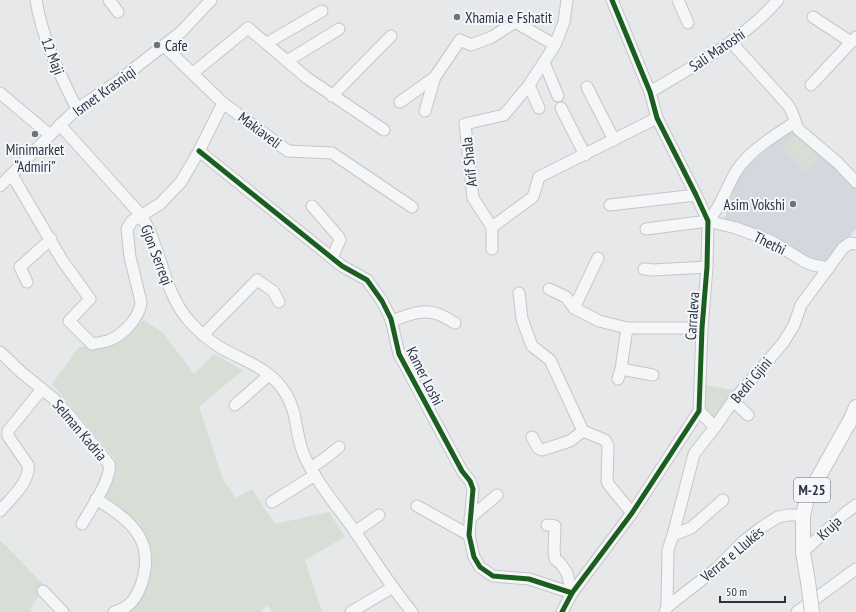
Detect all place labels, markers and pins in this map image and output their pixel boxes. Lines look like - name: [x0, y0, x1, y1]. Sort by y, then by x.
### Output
- place label: Xhamia e Fshatit: [465, 8, 552, 27]
- marker: Xhamia e Fshatit: [452, 12, 462, 22]
- place label: Cafe: [165, 36, 188, 55]
- marker: Cafe: [152, 40, 162, 50]
- marker: Minimarket “Admiri”: [30, 129, 40, 139]
- place label: Minimarket “Admiri”: [6, 140, 64, 176]
- place label: Asim Vokshi: [724, 195, 785, 214]
- marker: Asim Vokshi: [788, 199, 798, 209]

